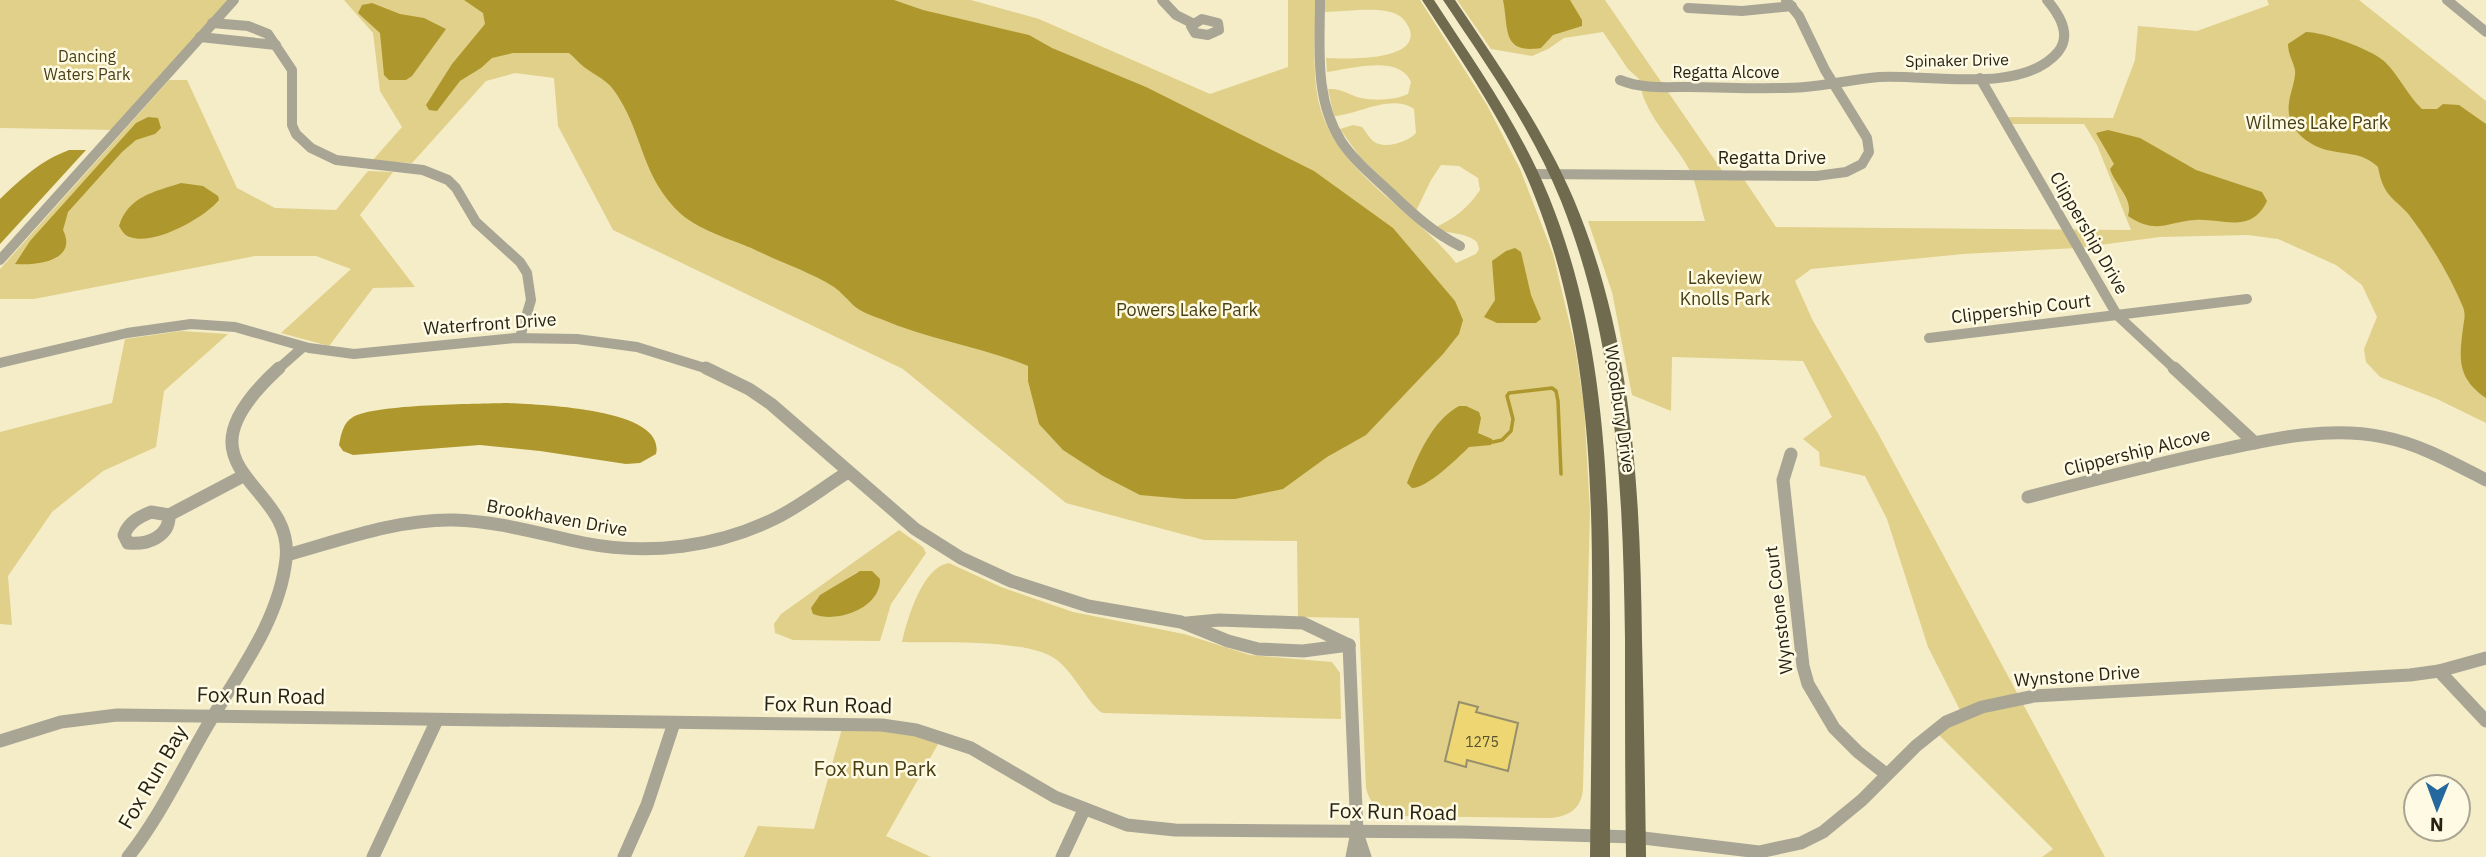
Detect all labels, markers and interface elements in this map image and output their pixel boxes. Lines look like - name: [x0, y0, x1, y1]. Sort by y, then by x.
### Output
- park label: Dancing Waters Park: [44, 46, 131, 84]
- street label: Spinaker Drive: [1905, 49, 2009, 71]
- street label: Regatta Alcove: [1672, 62, 1780, 82]
- park label: Wilmes Lake Park: [2246, 111, 2389, 134]
- street label: Regatta Drive: [1718, 146, 1826, 169]
- street label: Clippership Drive: [2045, 167, 2134, 298]
- park label: Lakeview Knolls Park: [1680, 266, 1771, 310]
- street label: Clippership Court: [1950, 289, 2092, 328]
- park label: Powers Lake Park: [1116, 298, 1259, 321]
- street label: Waterfront Drive: [423, 307, 557, 340]
- street label: Woodbury Drive: [1600, 344, 1641, 474]
- street label: Clippership Alcove: [2061, 422, 2213, 481]
- street label: Brookhaven Drive: [485, 494, 629, 541]
- street label: Wynstone Court: [1759, 545, 1798, 676]
- street label: Wynstone Drive: [2013, 660, 2141, 691]
- street label: Fox Run Road: [196, 680, 326, 710]
- street label: Fox Run Road: [763, 689, 893, 719]
- street label: Fox Run Bay: [111, 719, 193, 834]
- house number: 1275: [1465, 733, 1499, 751]
- park label: Fox Run Park: [813, 754, 937, 782]
- north arrow: [2402, 773, 2472, 843]
- street label: Fox Run Road: [1328, 796, 1458, 826]
- text: N: [2430, 813, 2444, 837]

